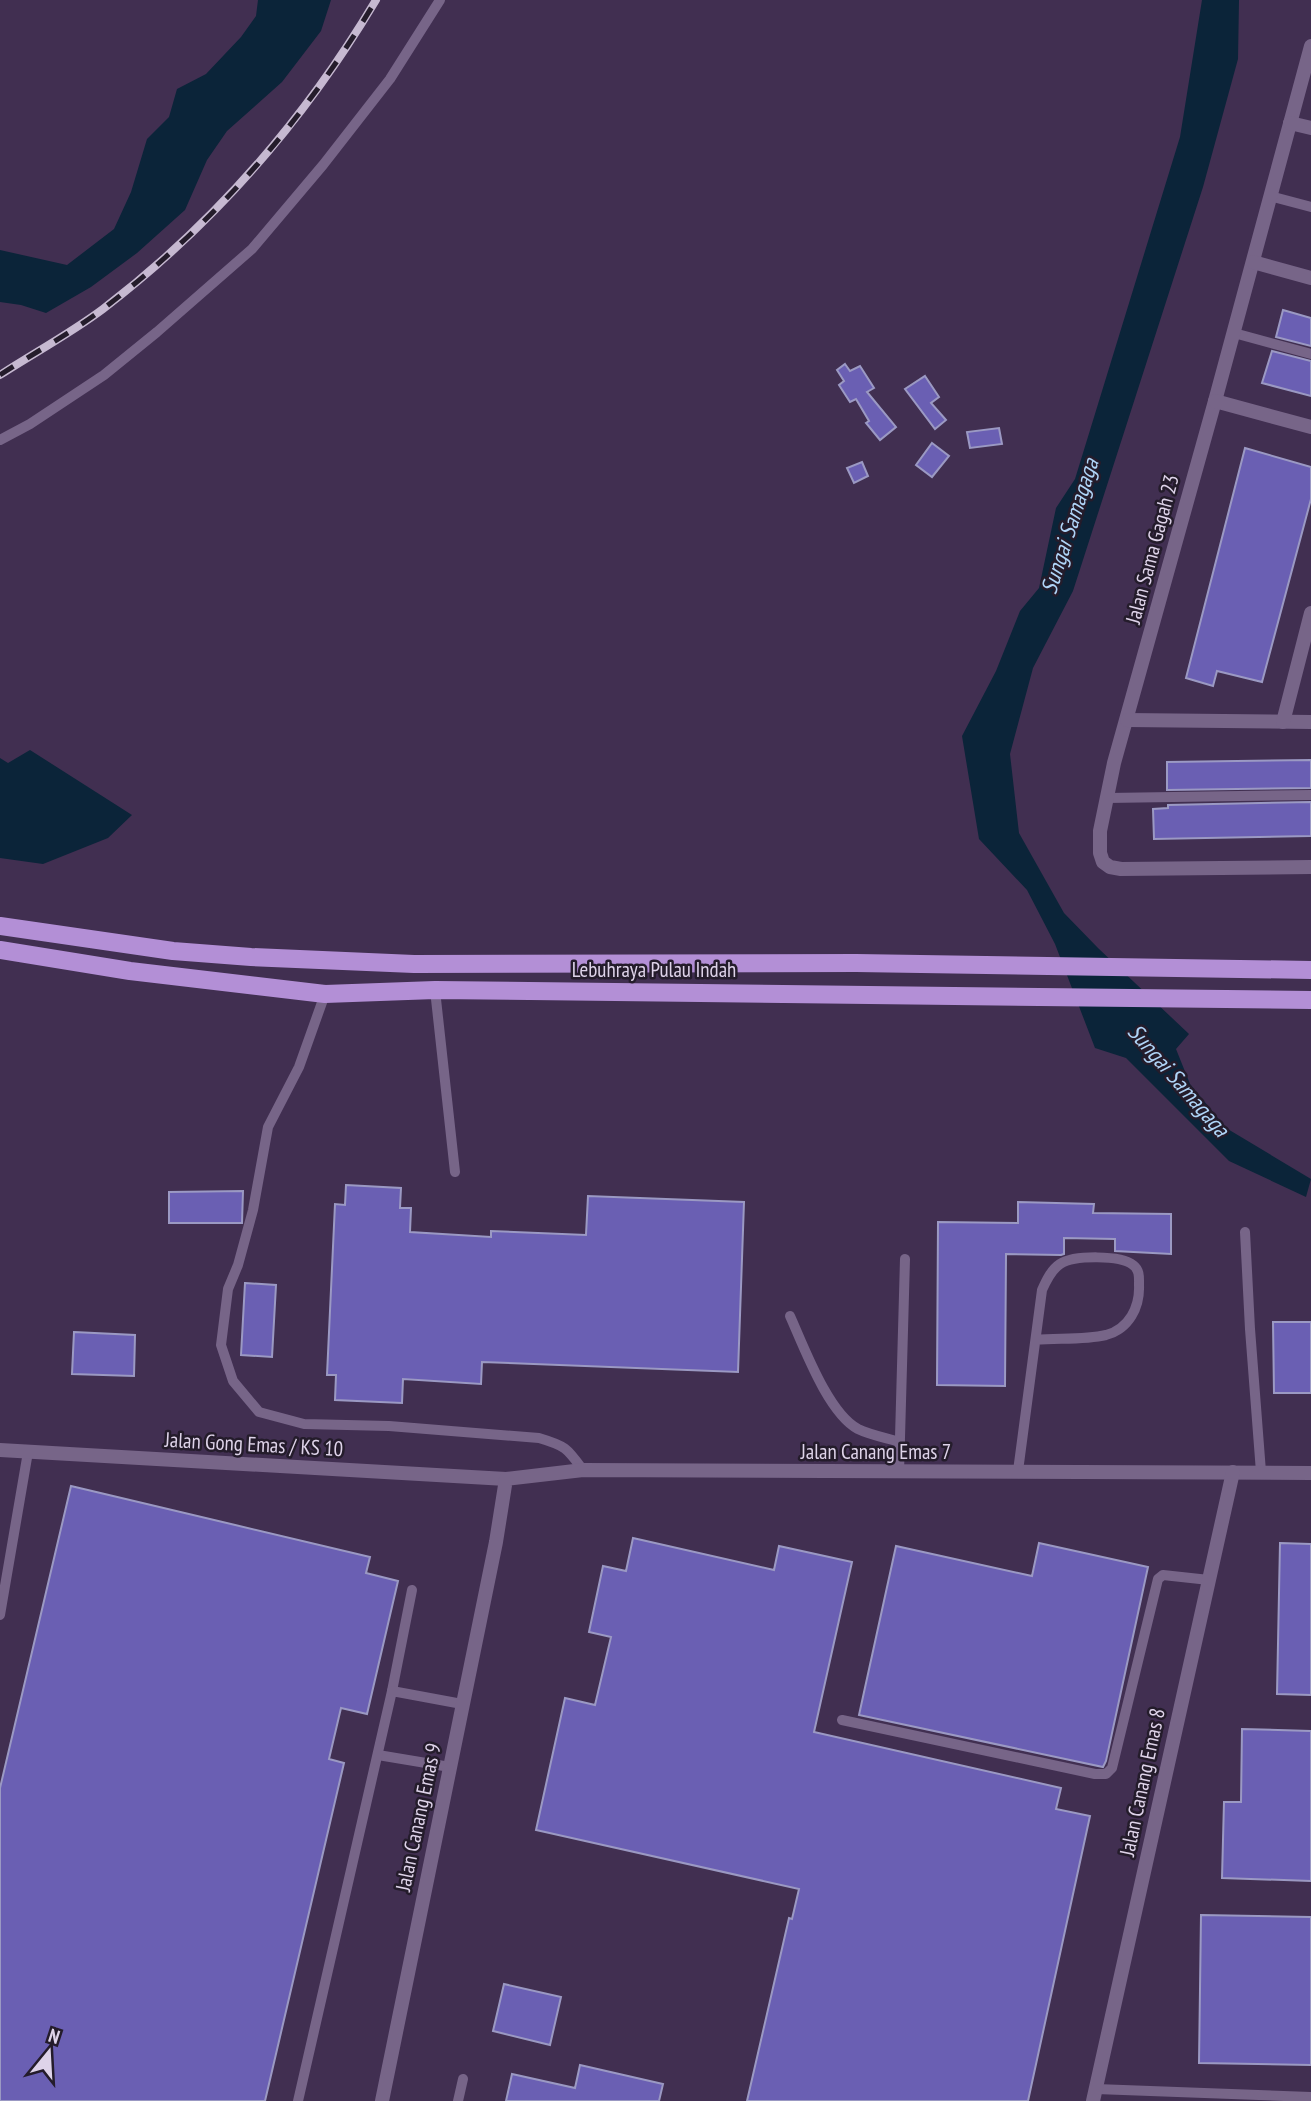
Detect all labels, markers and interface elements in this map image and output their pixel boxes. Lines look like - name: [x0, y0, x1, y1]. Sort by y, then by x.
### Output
- water label: Sungai Samagaga: [1034, 453, 1105, 597]
- street label: Jalan Sama Gagah 23: [1119, 472, 1185, 627]
- street label: Lebuhraya Pulau Indah: [572, 956, 736, 983]
- water label: Sungai Samagaga: [1122, 1017, 1237, 1144]
- street label: Jalan Gong Emas / KS 10: [163, 1426, 344, 1462]
- street label: Jalan Canang Emas 7: [800, 1438, 951, 1465]
- street label: Jalan Canang Emas 8: [1113, 1706, 1171, 1859]
- street label: Jalan Canang Emas 9: [389, 1741, 447, 1894]
- north arrow: [14, 2017, 84, 2087]
- text: N: [46, 2023, 63, 2049]

